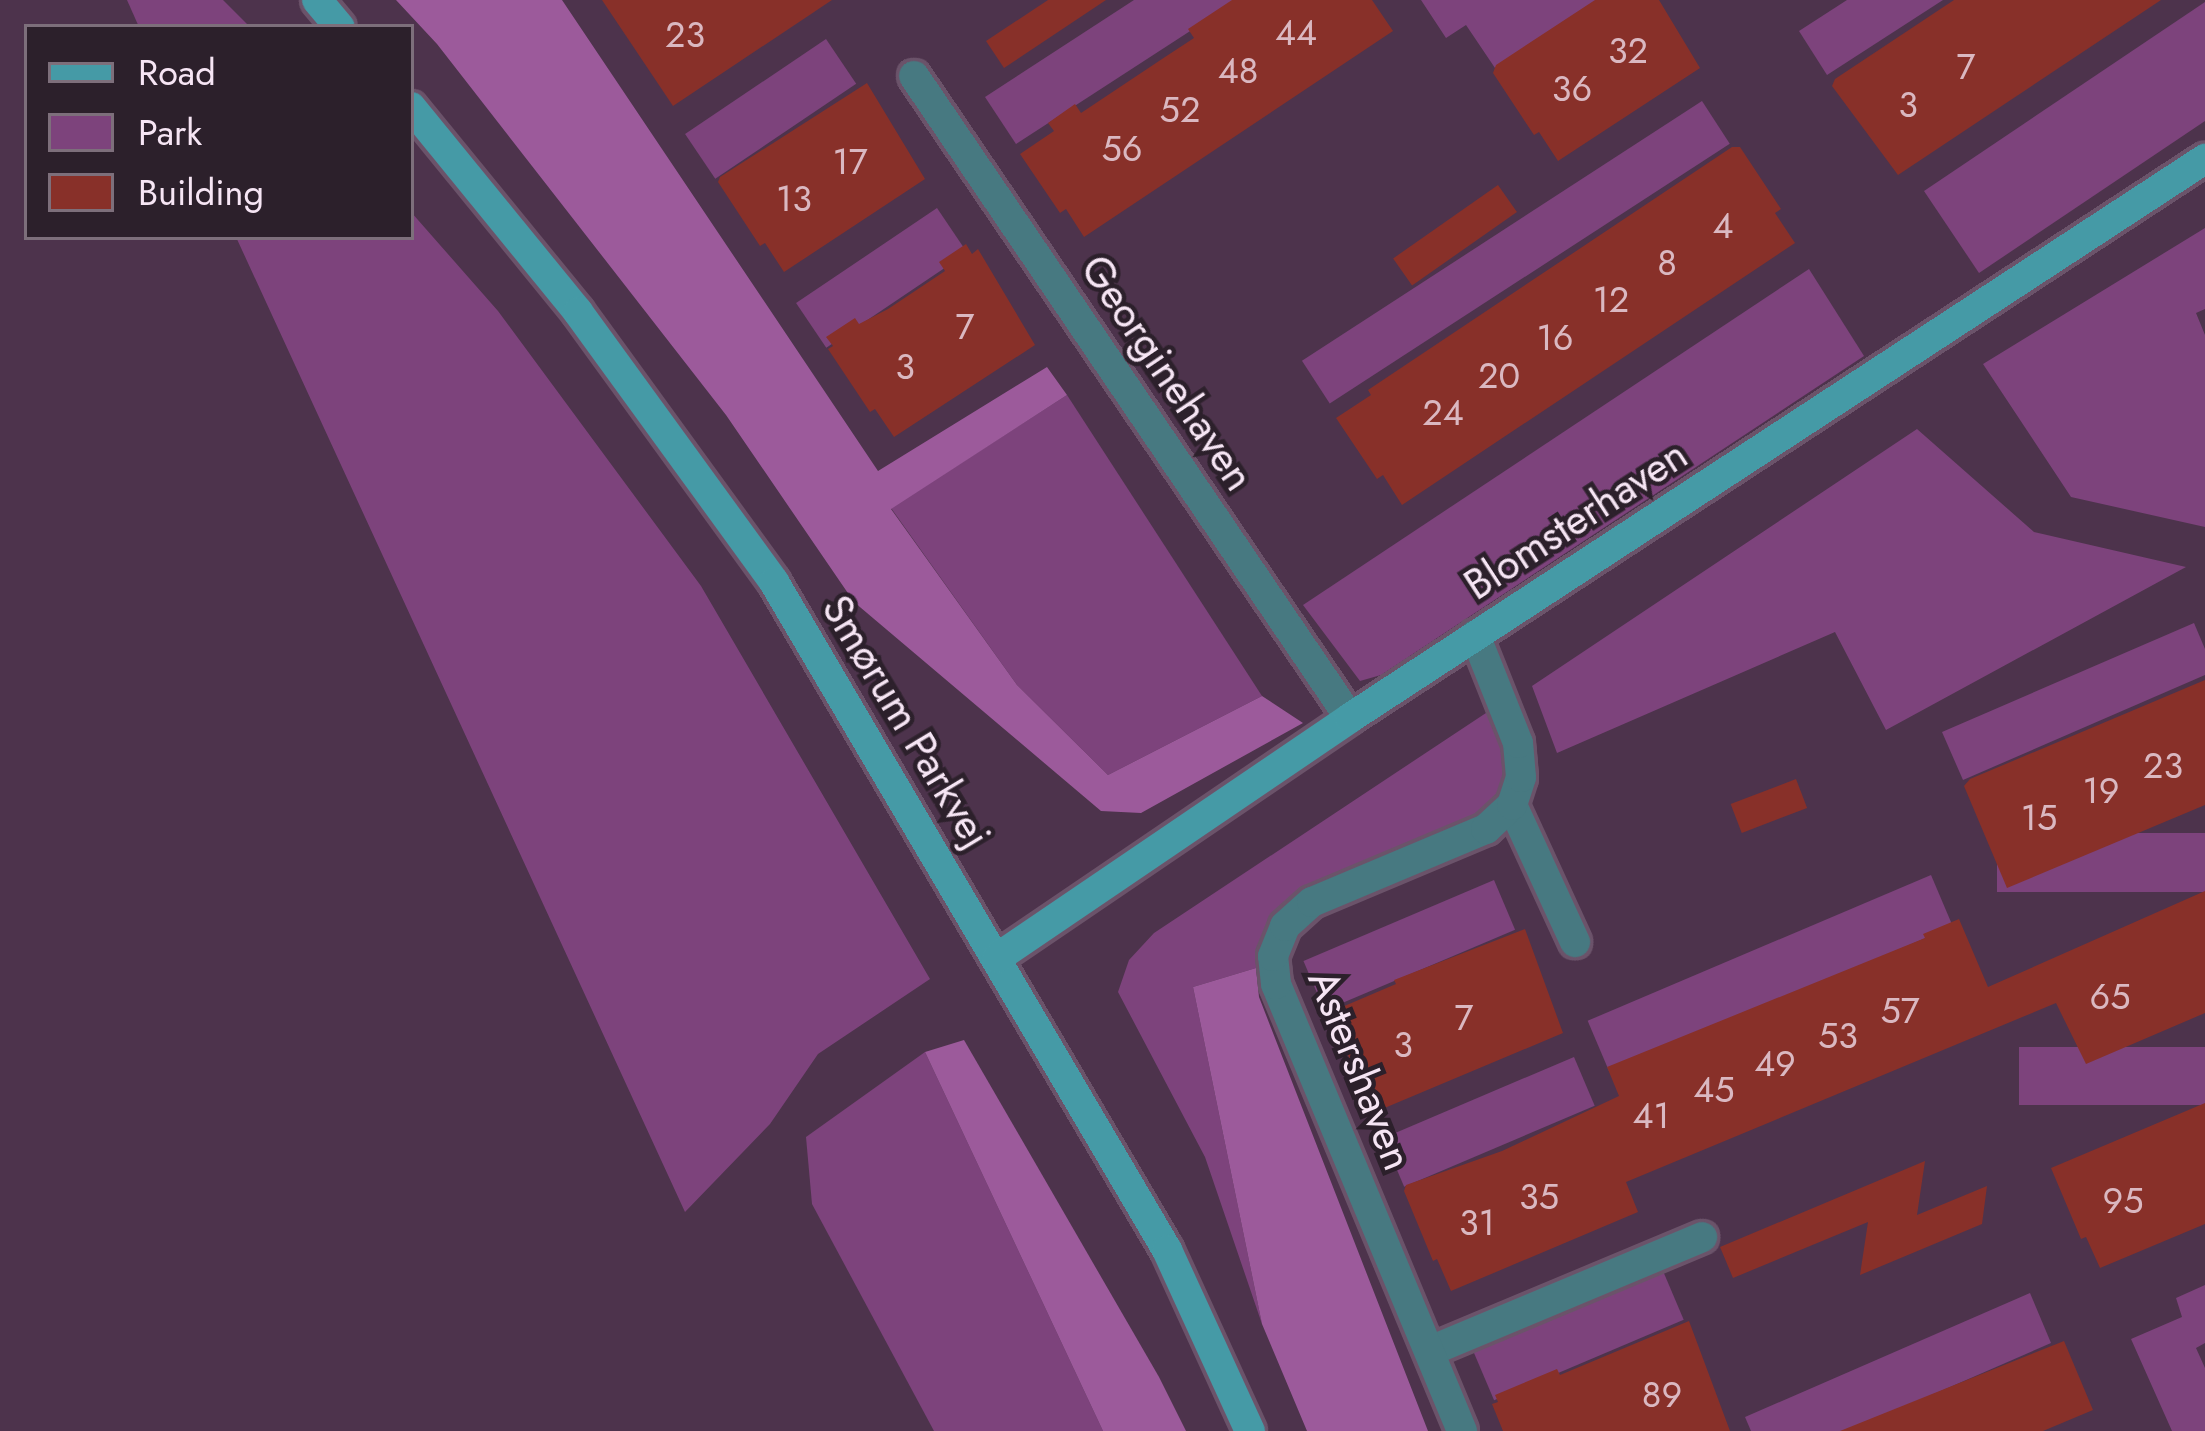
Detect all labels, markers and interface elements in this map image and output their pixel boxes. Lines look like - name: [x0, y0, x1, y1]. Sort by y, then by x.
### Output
- house number: 44: [1275, 11, 1317, 55]
- house number: 23: [665, 13, 705, 57]
- legend: [24, 24, 414, 240]
- house number: 32: [1608, 29, 1648, 73]
- house number: 7: [1957, 45, 1975, 89]
- text: Road: [138, 46, 216, 98]
- house number: 48: [1218, 49, 1258, 93]
- house number: 36: [1552, 67, 1592, 111]
- house number: 3: [1898, 83, 1918, 127]
- house number: 52: [1160, 88, 1200, 132]
- text: Park: [138, 106, 202, 158]
- house number: 56: [1101, 127, 1143, 171]
- house number: 17: [832, 140, 868, 184]
- text: Building: [138, 166, 264, 218]
- house number: 13: [776, 177, 812, 221]
- house number: 4: [1713, 204, 1733, 248]
- house number: 8: [1657, 241, 1677, 285]
- street label: Georginehaven: [1070, 246, 1264, 500]
- house number: 12: [1593, 278, 1629, 322]
- house number: 7: [956, 305, 974, 349]
- house number: 16: [1537, 316, 1573, 360]
- house number: 3: [895, 345, 915, 389]
- house number: 20: [1478, 354, 1520, 398]
- house number: 24: [1422, 391, 1464, 435]
- street label: Blomsterhaven: [1455, 429, 1697, 611]
- street label: Smørum Parkvej: [811, 586, 1001, 858]
- house number: 23: [2143, 744, 2183, 788]
- house number: 19: [2083, 769, 2119, 813]
- house number: 15: [2021, 796, 2057, 840]
- street label: Astershaven: [1297, 963, 1423, 1177]
- house number: 65: [2089, 975, 2131, 1019]
- house number: 57: [1880, 989, 1920, 1033]
- house number: 7: [1455, 996, 1473, 1040]
- house number: 53: [1818, 1014, 1858, 1058]
- house number: 3: [1393, 1023, 1413, 1067]
- house number: 49: [1754, 1042, 1796, 1086]
- house number: 45: [1693, 1068, 1735, 1112]
- house number: 41: [1632, 1094, 1670, 1138]
- house number: 35: [1519, 1175, 1559, 1219]
- house number: 95: [2102, 1179, 2144, 1223]
- house number: 31: [1459, 1201, 1495, 1245]
- house number: 89: [1642, 1373, 1682, 1417]

